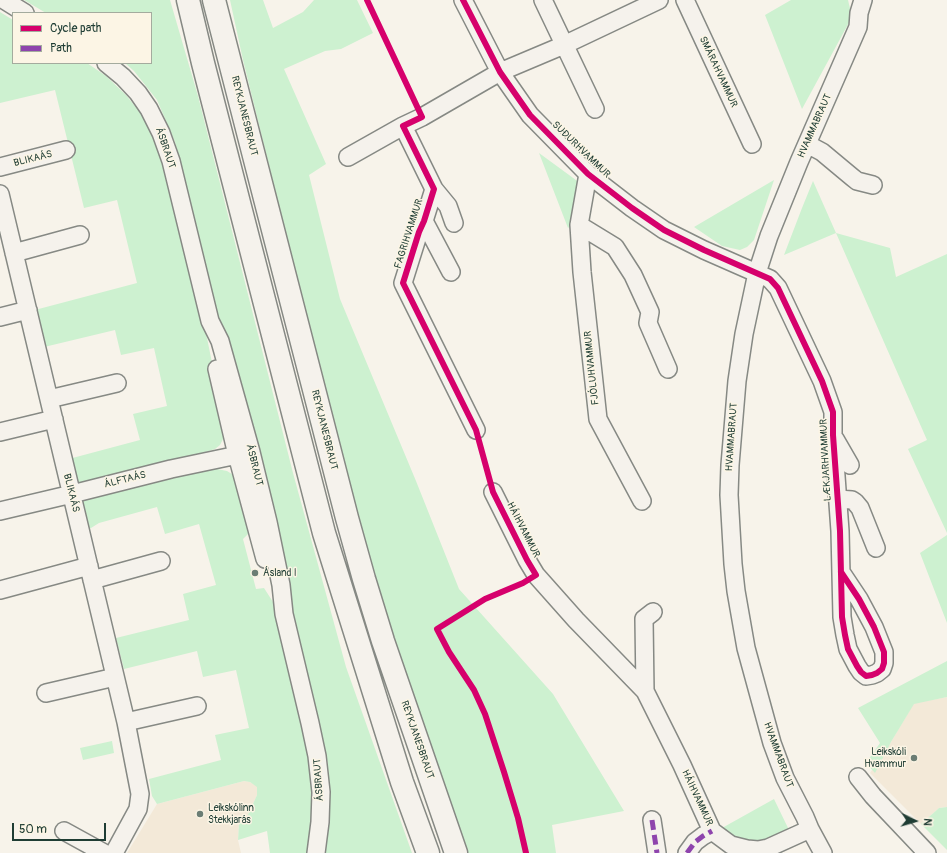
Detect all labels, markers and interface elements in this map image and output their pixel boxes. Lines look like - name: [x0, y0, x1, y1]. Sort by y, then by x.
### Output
- legend: [12, 12, 152, 64]
- text: Cycle path: [50, 21, 101, 36]
- street label: SMÁRAHVAMMUR: [696, 35, 740, 109]
- text: Path: [50, 41, 72, 56]
- street label: REYKJANESBRAUT: [228, 75, 260, 157]
- street label: HVAMMABRAUT: [796, 92, 834, 160]
- street label: SUÐURHVAMMUR: [549, 119, 613, 181]
- street label: ÁSBRAUT: [152, 126, 178, 170]
- street label: BLIKAÁS: [13, 148, 53, 170]
- street label: FAGRIHVAMMUR: [392, 198, 426, 270]
- street label: FJÓLUHVAMMUR: [582, 330, 602, 406]
- street label: REYKJANESBRAUT: [308, 389, 340, 471]
- street label: HVAMMABRAUT: [724, 402, 740, 472]
- street label: LÆKJARHVAMMUR: [818, 419, 834, 501]
- street label: ÁSBRAUT: [243, 443, 265, 487]
- street label: ÁLFTAÁS: [103, 469, 147, 491]
- street label: BLIKAÁS: [60, 473, 82, 513]
- street label: HÁIHVAMMUR: [504, 500, 542, 560]
- place label: Ásland I: [263, 567, 296, 579]
- marker: Ásland I: [250, 568, 260, 578]
- street label: REYKJANESBRAUT: [398, 699, 436, 781]
- street label: HVAMMABRAUT: [761, 721, 795, 789]
- place label: Leikskóli Hvammur: [864, 746, 906, 770]
- marker: Leikskóli Hvammur: [909, 753, 919, 763]
- street label: ÁSBRAUT: [312, 758, 326, 802]
- street label: HÁIHVAMMUR: [679, 768, 715, 828]
- north arrow: [895, 801, 935, 841]
- place label: Leikskólinn Stekkjarás: [208, 802, 254, 826]
- marker: Leikskólinn Stekkjarás: [195, 809, 205, 819]
- scale bar: [14, 815, 108, 841]
- text: N: [921, 818, 934, 826]
- text: 50 m: [19, 822, 47, 837]

